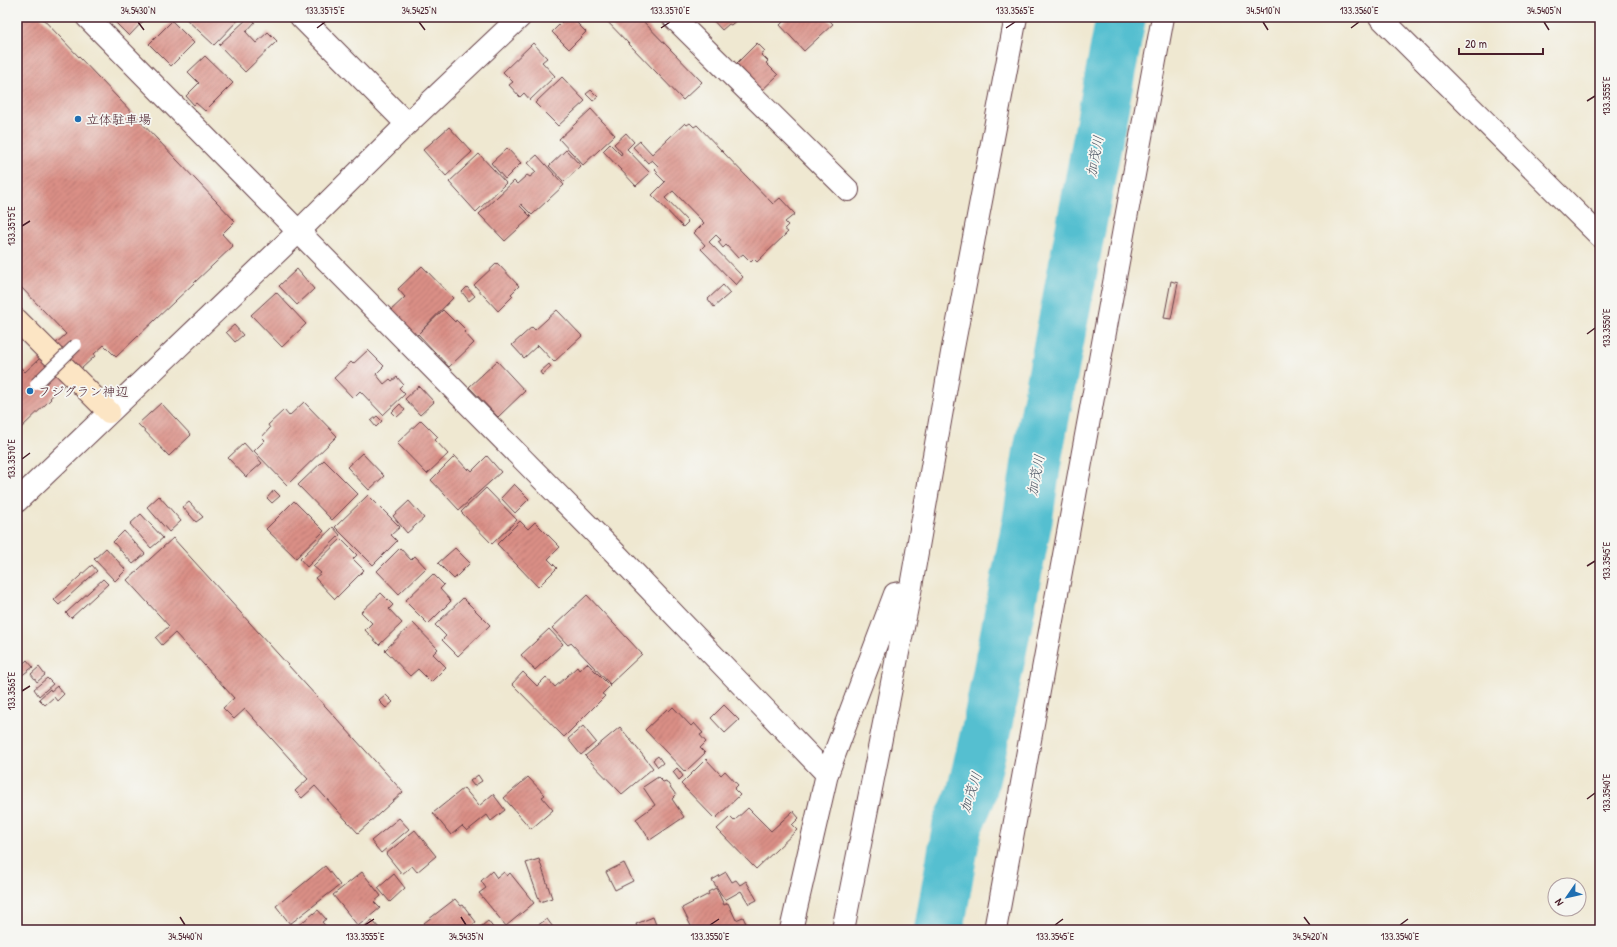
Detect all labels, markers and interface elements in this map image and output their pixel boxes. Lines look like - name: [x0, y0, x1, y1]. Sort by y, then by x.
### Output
- text: 34.5430°N: [121, 4, 155, 17]
- text: 133.3575°E: [305, 4, 345, 17]
- text: 34.5425°N: [402, 4, 436, 17]
- text: 133.3570°E: [650, 4, 690, 17]
- text: 133.3565°E: [996, 4, 1035, 17]
- text: 34.5410°N: [1246, 4, 1280, 17]
- text: 133.3560°E: [1340, 4, 1379, 17]
- text: 34.5405°N: [1527, 4, 1561, 17]
- scale bar: [1459, 30, 1543, 56]
- text: 20 m: [1465, 35, 1487, 52]
- text: 133.3555°E: [1600, 76, 1613, 115]
- place label: 立体駐車場: [86, 110, 151, 128]
- marker: 立体駐車場: [73, 114, 83, 124]
- water label: 加茂川: [1081, 134, 1107, 178]
- text: 133.3575°E: [5, 206, 18, 246]
- text: 133.3550°E: [1600, 308, 1613, 347]
- place label: フジグラン神辺: [38, 382, 128, 400]
- marker: フジグラン神辺: [25, 386, 35, 396]
- text: 133.3570°E: [5, 439, 18, 479]
- water label: 加茂川: [1022, 453, 1048, 497]
- text: 133.3545°E: [1600, 541, 1613, 580]
- text: 133.3565°E: [5, 671, 18, 710]
- water label: 加茂川: [954, 769, 986, 815]
- text: 133.3540°E: [1600, 773, 1613, 812]
- north arrow: [1547, 877, 1587, 917]
- text: N: [1551, 896, 1566, 909]
- text: 34.5440°N: [168, 930, 202, 943]
- text: 133.3555°E: [346, 930, 385, 943]
- text: 34.5435°N: [449, 930, 483, 943]
- text: 133.3550°E: [691, 930, 730, 943]
- text: 133.3545°E: [1036, 930, 1075, 943]
- text: 34.5420°N: [1292, 930, 1328, 943]
- text: 133.3540°E: [1381, 930, 1420, 943]

